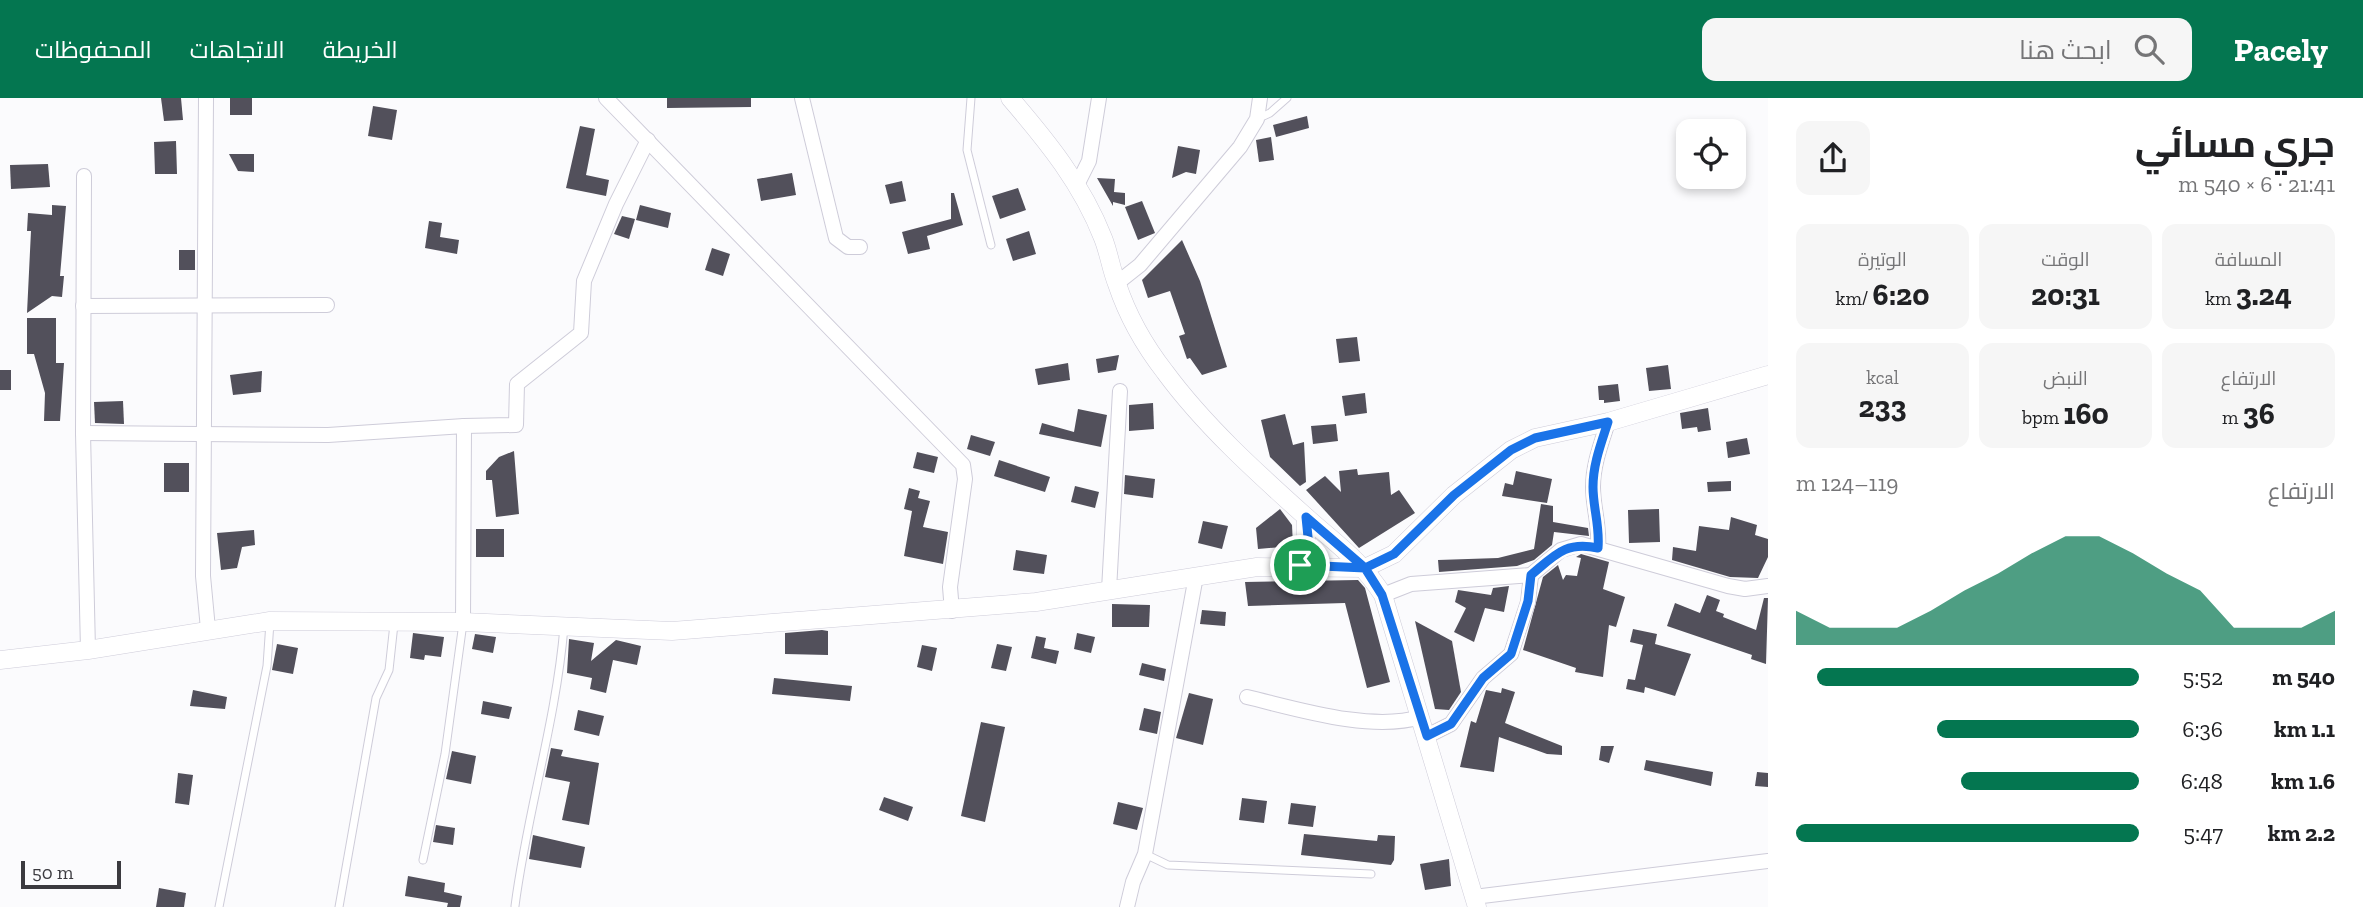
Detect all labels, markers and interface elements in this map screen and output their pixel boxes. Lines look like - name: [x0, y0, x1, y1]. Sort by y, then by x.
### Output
- search box: [1702, 18, 2192, 81]
- icon: search: [2130, 30, 2168, 68]
- text: Pacely: [2234, 30, 2328, 69]
- text: ابحث هنا: [2019, 34, 2112, 66]
- text: المحفوظات: [35, 35, 152, 64]
- text: الاتجاهات: [190, 35, 285, 64]
- text: الخريطة: [323, 35, 398, 64]
- map controls: [1676, 119, 1746, 189]
- button: locate: [1676, 119, 1746, 189]
- button: share: [1796, 121, 1870, 195]
- text: جري مسائي: [2135, 121, 2335, 167]
- text: 21:41 · 6 × 540 m: [2178, 170, 2335, 198]
- text: الوتيرة: [1858, 248, 1907, 271]
- text: الوقت: [2041, 248, 2090, 271]
- text: المسافة: [2215, 248, 2282, 271]
- text: 6:20: [1873, 277, 1929, 313]
- text: 20:31: [2031, 277, 2100, 313]
- text: 3.24: [2236, 277, 2292, 313]
- text: /km: [1836, 287, 1873, 310]
- text: km: [2205, 287, 2236, 310]
- text: kcal: [1866, 366, 1899, 389]
- text: النبض: [2043, 367, 2088, 390]
- text: الارتفاع: [2221, 367, 2276, 390]
- text: 233: [1858, 389, 1907, 425]
- text: 160: [2063, 396, 2109, 432]
- text: 36: [2243, 396, 2275, 432]
- text: bpm: [2022, 406, 2063, 429]
- text: m: [2222, 406, 2243, 429]
- text: 119–124 m: [1796, 469, 1898, 497]
- text: الارتفاع: [2268, 477, 2335, 505]
- pin: [1270, 535, 1330, 595]
- icon: arrive: [1281, 546, 1319, 584]
- text: 5:52: [2182, 663, 2223, 691]
- text: 540 m: [2272, 663, 2335, 691]
- text: 6:36: [2182, 715, 2223, 743]
- text: 1.1 km: [2274, 715, 2335, 743]
- text: 6:48: [2181, 767, 2223, 795]
- text: 1.6 km: [2271, 767, 2335, 795]
- text: 5:47: [2183, 819, 2223, 847]
- text: 2.2 km: [2268, 819, 2335, 847]
- scale bar: [21, 858, 121, 890]
- text: 50 m: [32, 861, 73, 884]

